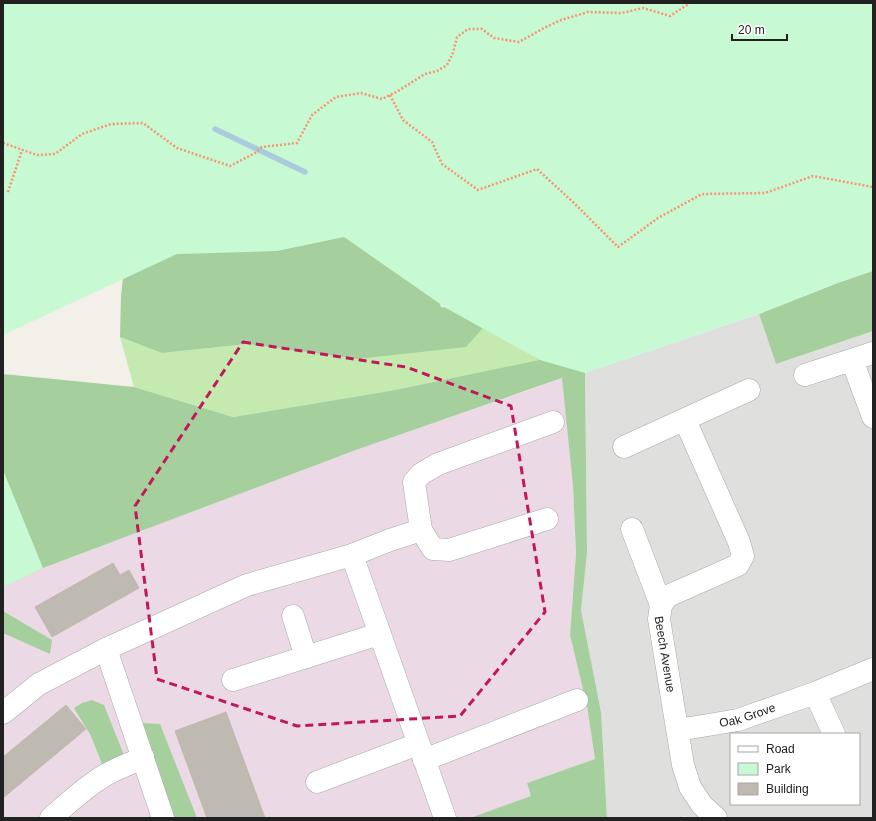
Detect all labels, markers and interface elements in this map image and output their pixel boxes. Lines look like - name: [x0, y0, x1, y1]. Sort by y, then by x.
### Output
- scale bar: [732, 16, 787, 42]
- text: 20 m: [738, 23, 765, 37]
- street label: Beech Avenue: [652, 615, 678, 694]
- street label: Oak Grove: [718, 700, 778, 730]
- legend: [730, 733, 860, 805]
- text: Road: [766, 742, 795, 756]
- text: Park: [766, 762, 792, 776]
- text: Building: [766, 782, 809, 796]

